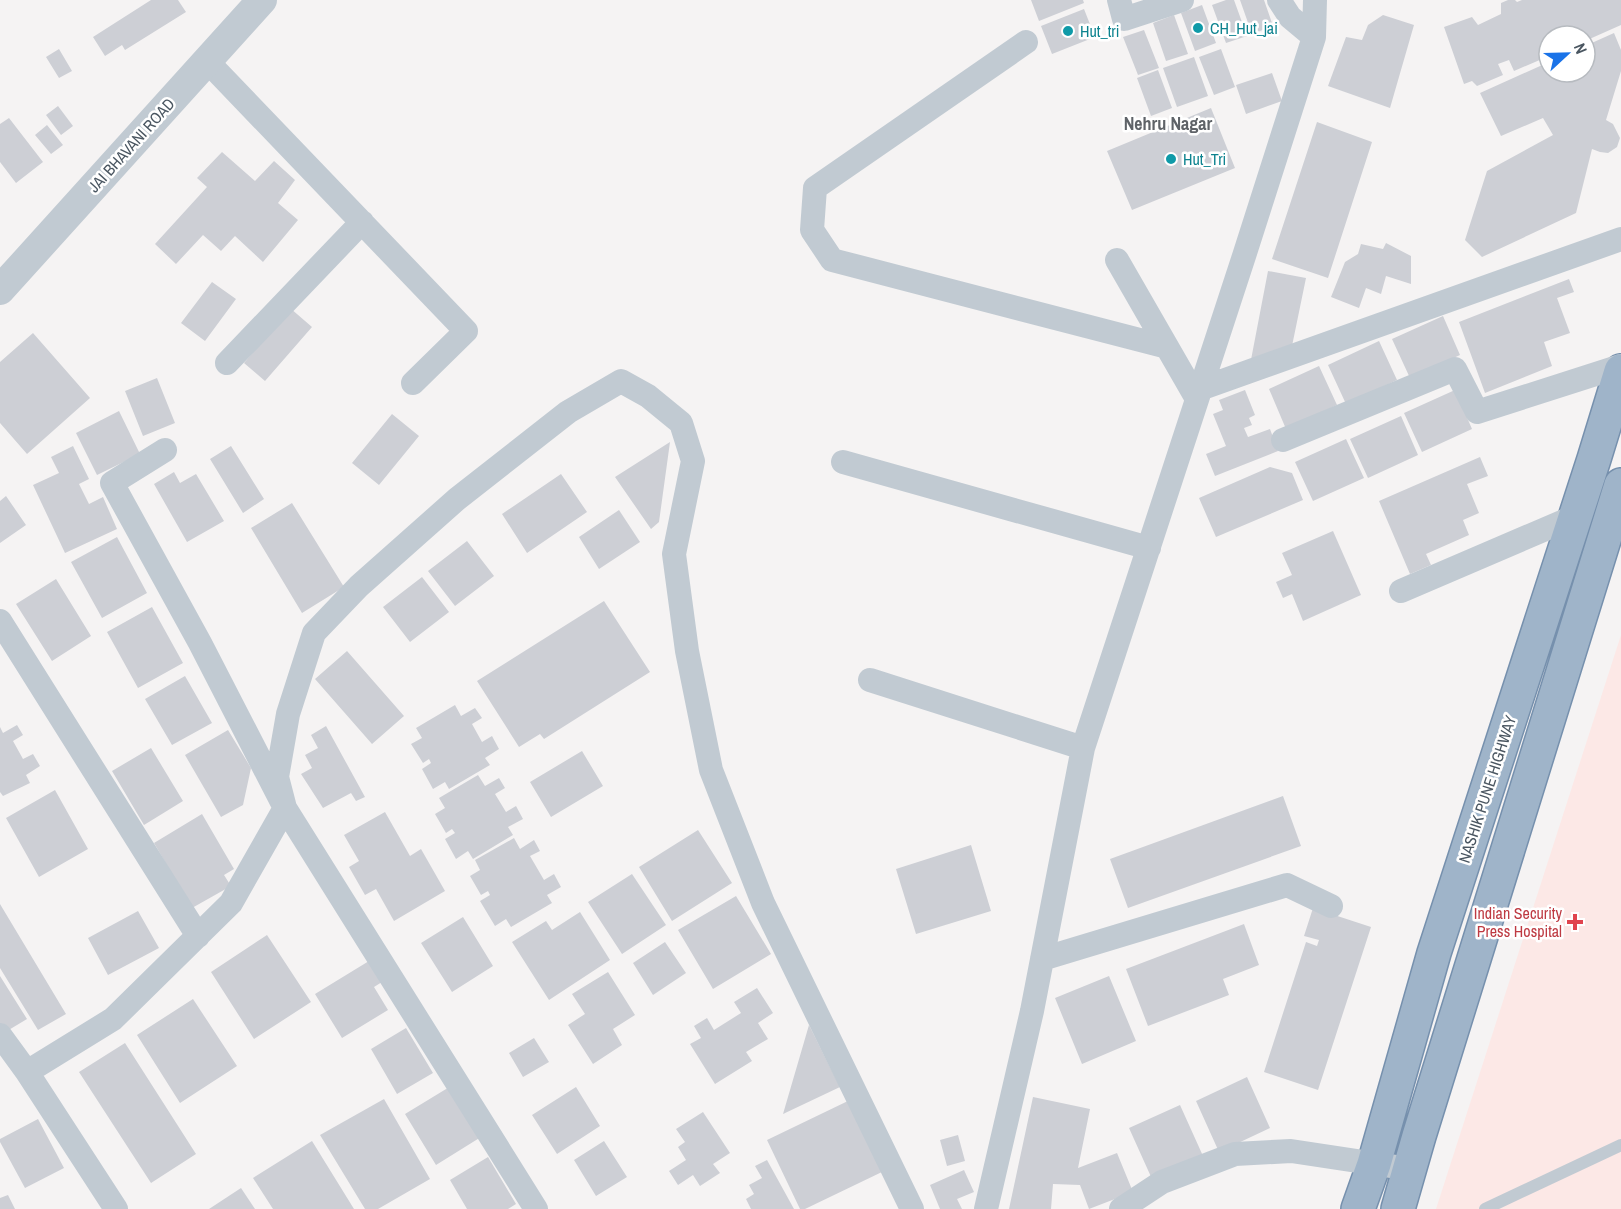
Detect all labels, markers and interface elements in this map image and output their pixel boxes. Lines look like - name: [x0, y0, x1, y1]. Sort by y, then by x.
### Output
- place label: CH_Hut_jai: [1210, 17, 1278, 39]
- place label: Hut_tri: [1080, 20, 1119, 42]
- marker: CH_Hut_jai: [1191, 21, 1205, 35]
- marker: Hut_tri: [1061, 24, 1075, 38]
- north arrow: [1537, 24, 1597, 84]
- text: N: [1569, 40, 1593, 57]
- street label: JAI BHAVANI ROAD: [83, 93, 179, 197]
- district label: Nehru Nagar: [1124, 111, 1213, 136]
- place label: Hut_Tri: [1183, 148, 1226, 170]
- marker: Hut_Tri: [1164, 152, 1178, 166]
- street label: NASHIK PUNE HIGHWAY: [1453, 712, 1521, 866]
- place label: Indian Security Press Hospital: [1474, 902, 1562, 942]
- marker: Indian Security Press Hospital: [1566, 913, 1584, 931]

